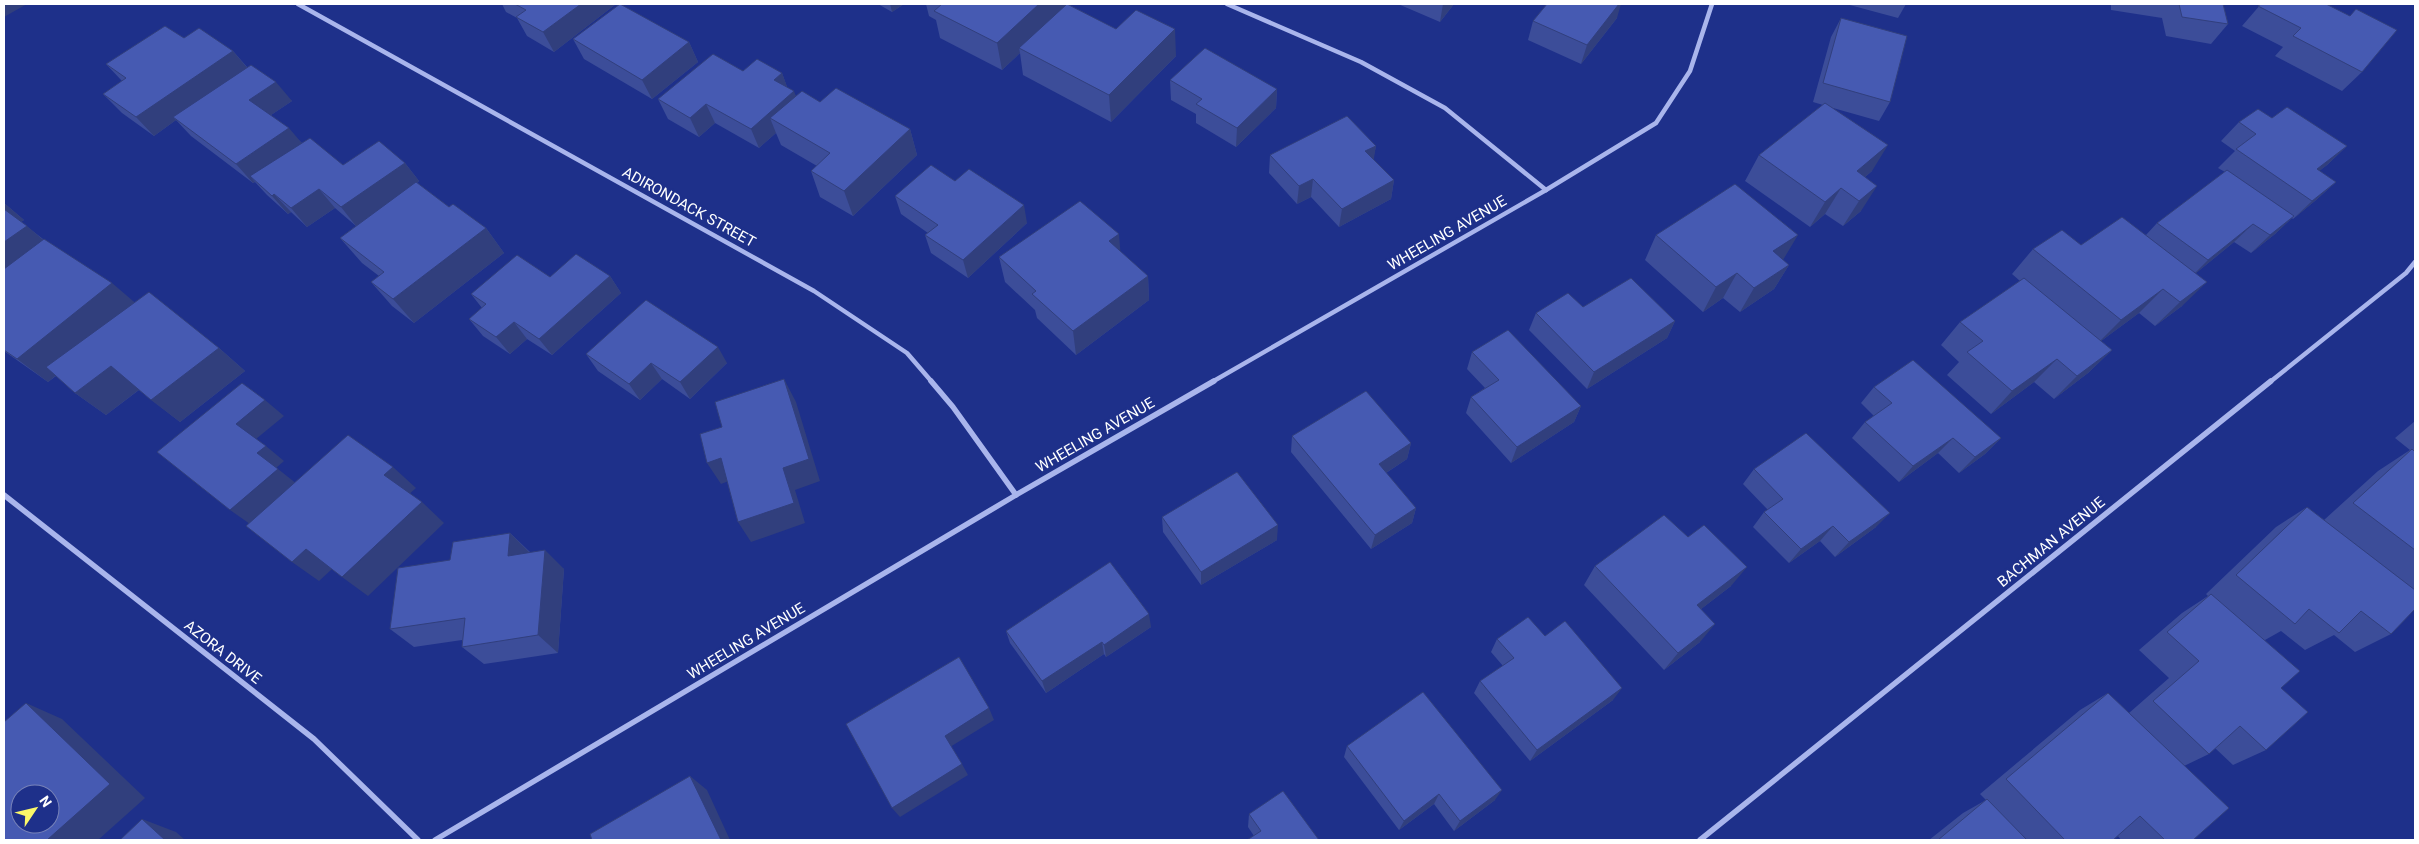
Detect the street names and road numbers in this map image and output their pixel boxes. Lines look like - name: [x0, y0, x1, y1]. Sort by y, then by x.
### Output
- street label: ADIRONDACK STREET: [619, 163, 759, 251]
- street label: WHEELING AVENUE: [1384, 191, 1510, 274]
- street label: WHEELING AVENUE: [1032, 393, 1158, 476]
- street label: BACHMAN AVENUE: [1994, 493, 2109, 591]
- street label: WHEELING AVENUE: [684, 599, 808, 683]
- street label: AZORA DRIVE: [181, 616, 266, 688]

